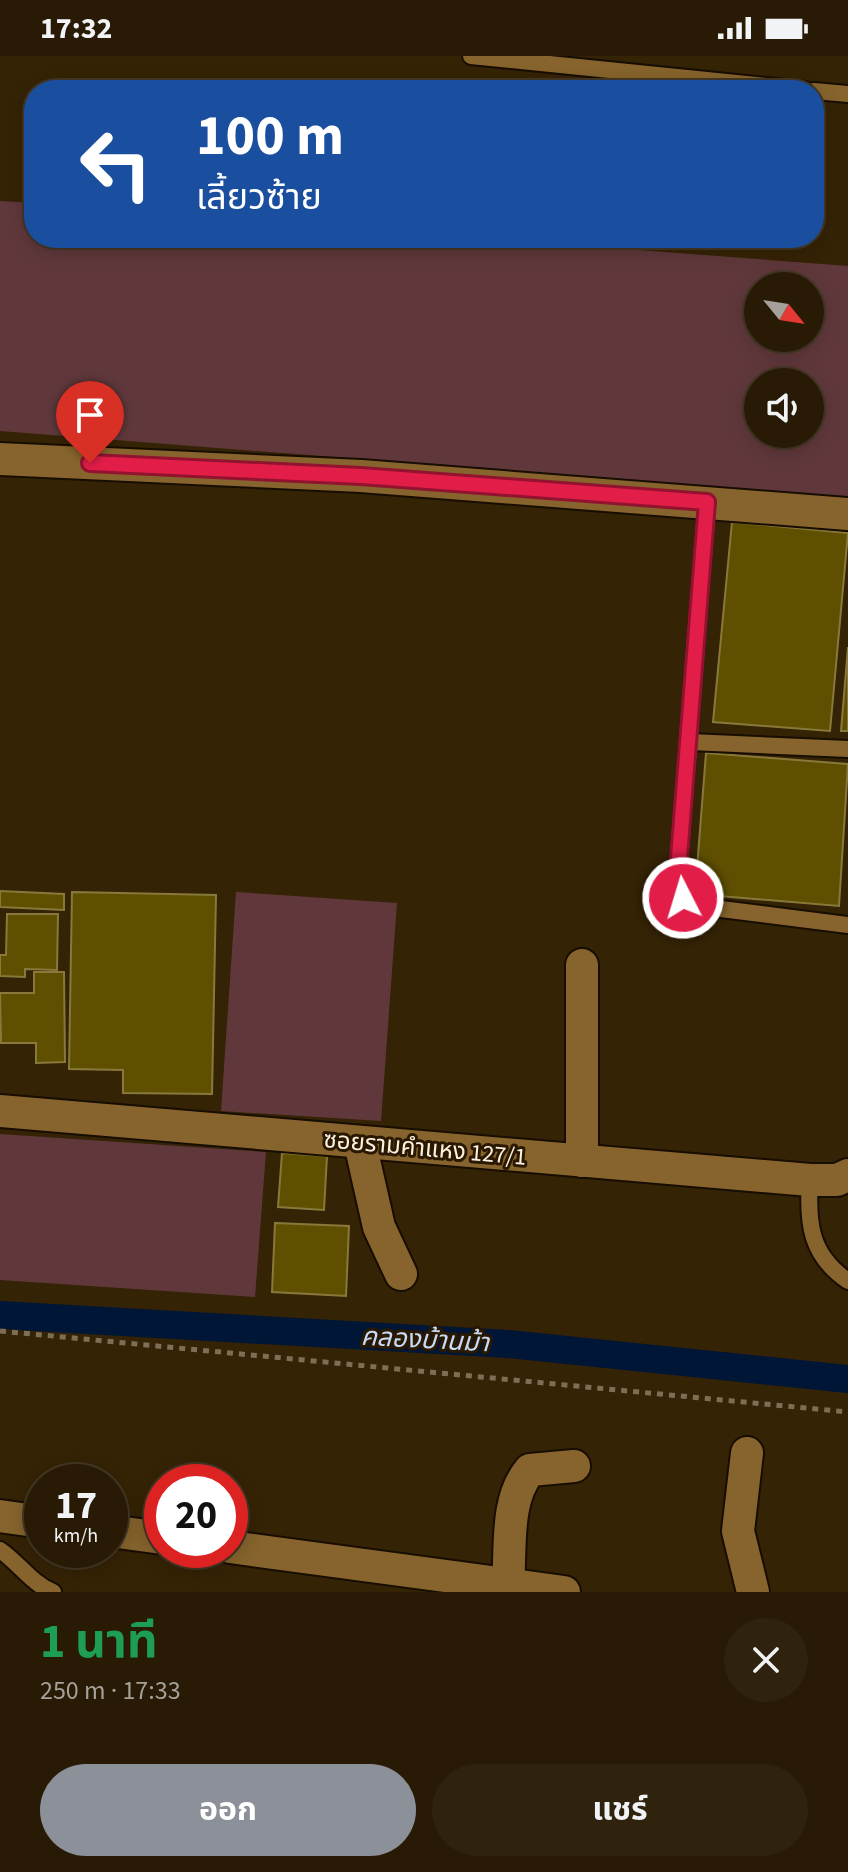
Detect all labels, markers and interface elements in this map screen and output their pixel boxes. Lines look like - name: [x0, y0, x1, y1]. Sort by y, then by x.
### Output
- text: 17:32: [40, 7, 112, 50]
- text: 100 m: [196, 97, 344, 176]
- icon: left: [64, 112, 168, 216]
- text: เลี้ยวซ้าย: [196, 172, 322, 223]
- north arrow: [744, 272, 824, 352]
- map controls: [744, 272, 824, 448]
- button: sound: [744, 368, 824, 448]
- pin: [56, 381, 124, 463]
- icon: arrive: [68, 393, 112, 437]
- position arrow: [641, 856, 725, 940]
- street label: ซอยรามคำแหง 127/1: [322, 1122, 528, 1175]
- water label: คลองบ้านม้า: [360, 1318, 491, 1361]
- speed limit sign: 20: [144, 1464, 248, 1568]
- text: 17: [55, 1477, 97, 1534]
- text: km/h: [54, 1522, 98, 1550]
- text: 1 นาที: [40, 1608, 158, 1676]
- button: close: [724, 1618, 808, 1702]
- text: 250 m · 17:33: [40, 1672, 181, 1709]
- button: ออก: [40, 1764, 416, 1856]
- button: แชร์: [432, 1764, 808, 1856]

